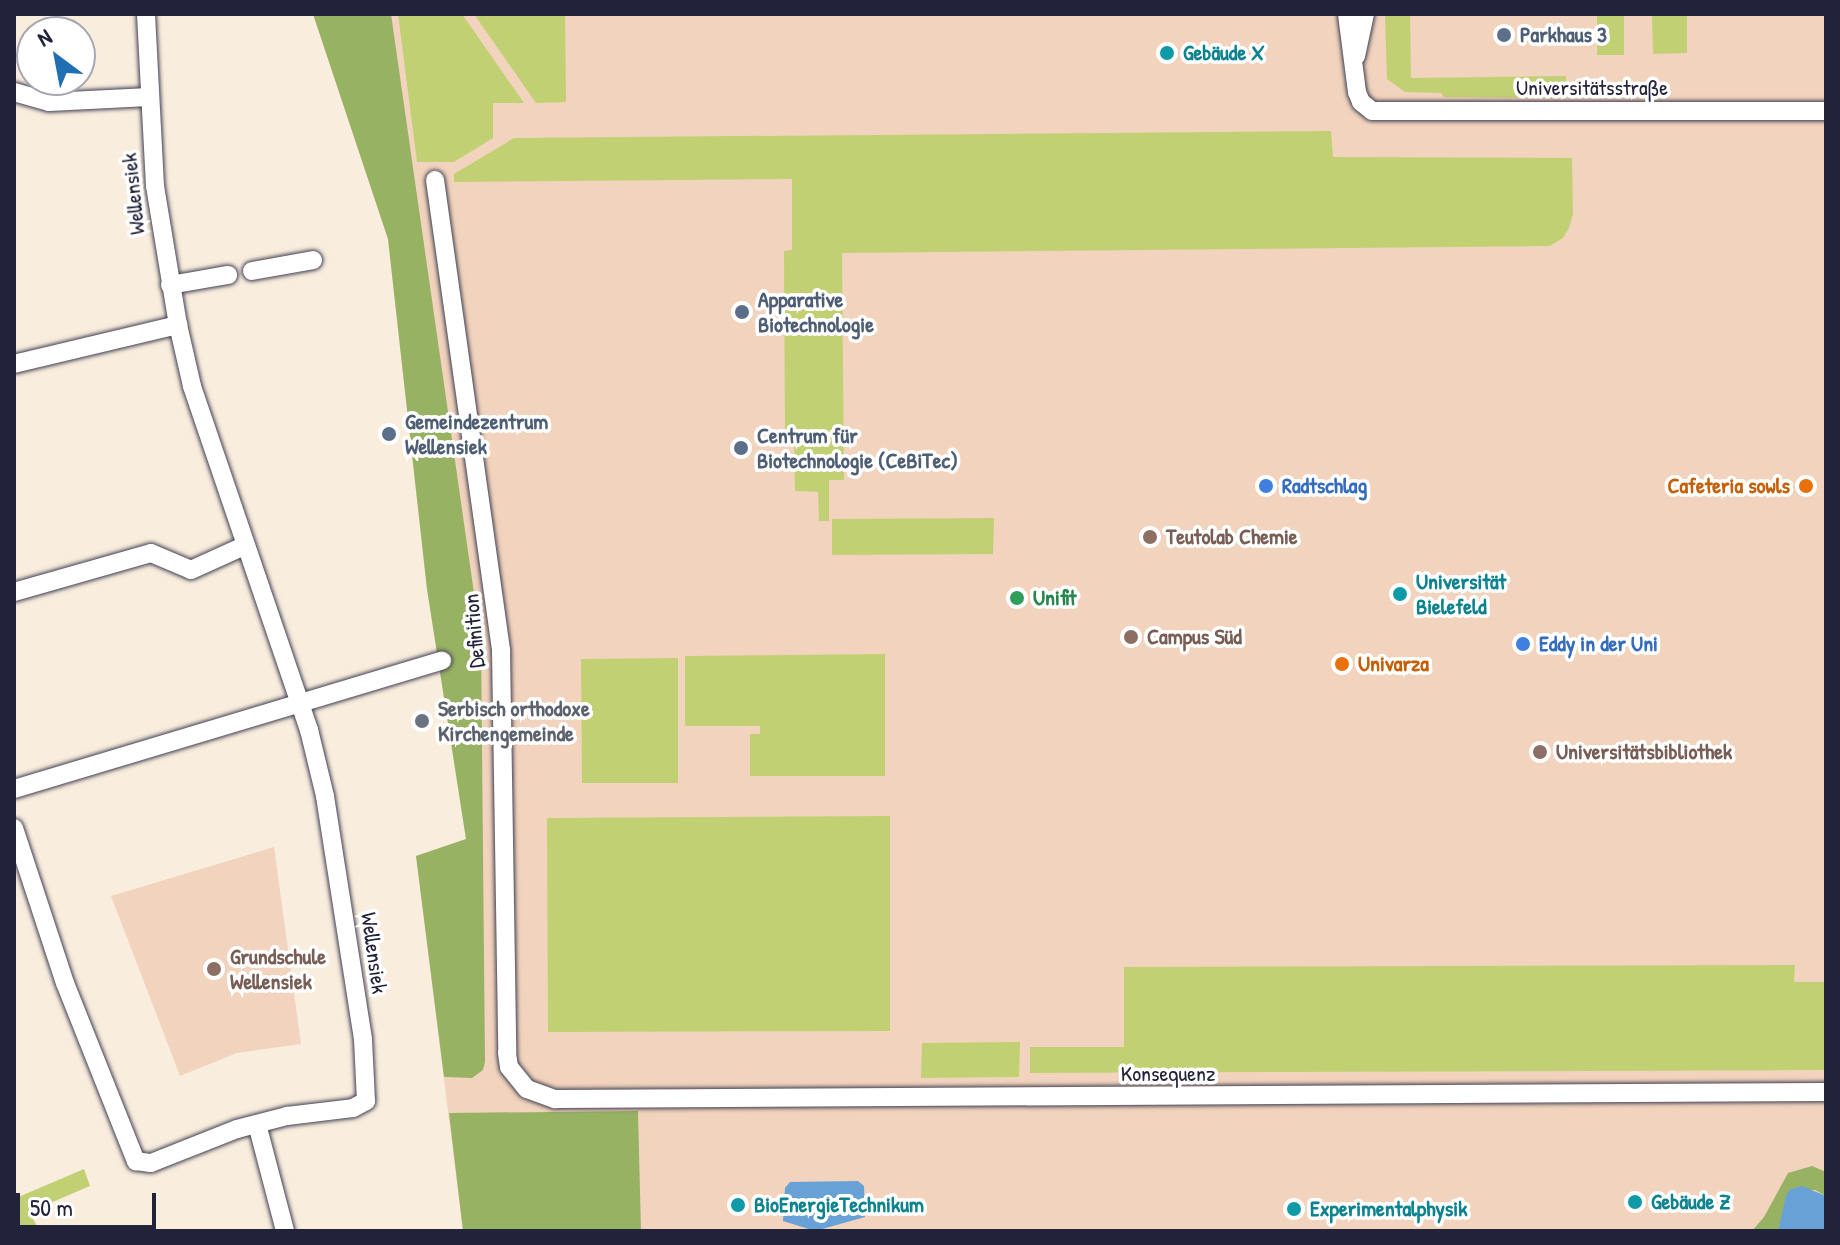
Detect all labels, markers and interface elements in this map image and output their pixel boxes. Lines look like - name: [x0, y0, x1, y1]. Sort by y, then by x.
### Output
- north arrow: [16, 16, 96, 96]
- text: N: [31, 22, 57, 53]
- place label: Parkhaus 3: [1520, 22, 1607, 48]
- marker: Parkhaus 3: [1495, 26, 1513, 44]
- place label: Gebäude X: [1183, 40, 1264, 66]
- marker: Gebäude X: [1158, 44, 1176, 62]
- street label: Universitätsstraße: [1516, 75, 1668, 101]
- street label: Wellensiek: [116, 152, 150, 236]
- place label: Apparative Biotechnologie: [758, 286, 874, 338]
- marker: Apparative Biotechnologie: [733, 303, 751, 321]
- place label: Gemeindezentrum Wellensiek: [405, 408, 548, 460]
- place label: Centrum für Biotechnologie (CeBiTec): [757, 422, 958, 474]
- marker: Gemeindezentrum Wellensiek: [380, 425, 398, 443]
- marker: Centrum für Biotechnologie (CeBiTec): [732, 439, 750, 457]
- place label: Radtschlag: [1282, 473, 1367, 499]
- place label: Cafeteria sowls: [1667, 473, 1790, 499]
- marker: Radtschlag: [1257, 477, 1275, 495]
- marker: Cafeteria sowls: [1797, 477, 1815, 495]
- place label: Teutolab Chemie: [1166, 524, 1298, 550]
- marker: Teutolab Chemie: [1141, 528, 1159, 546]
- place label: Universität Bielefeld: [1416, 568, 1506, 620]
- place label: Unifit: [1033, 585, 1076, 611]
- marker: Universität Bielefeld: [1391, 585, 1409, 603]
- marker: Unifit: [1008, 589, 1026, 607]
- street label: Definition: [458, 593, 490, 669]
- place label: Campus Süd: [1147, 624, 1242, 650]
- marker: Campus Süd: [1122, 628, 1140, 646]
- place label: Eddy in der Uni: [1539, 631, 1658, 657]
- marker: Eddy in der Uni: [1514, 635, 1532, 653]
- place label: Univarza: [1358, 651, 1429, 677]
- marker: Univarza: [1333, 655, 1351, 673]
- place label: Serbisch orthodoxe Kirchengemeinde: [438, 695, 590, 746]
- marker: Serbisch orthodoxe Kirchengemeinde: [413, 712, 431, 730]
- place label: Universitätsbibliothek: [1556, 739, 1732, 765]
- marker: Universitätsbibliothek: [1531, 743, 1549, 761]
- street label: Wellensiek: [355, 911, 393, 995]
- place label: Grundschule Wellensiek: [230, 943, 326, 994]
- marker: Grundschule Wellensiek: [205, 960, 223, 978]
- street label: Konsequenz: [1121, 1061, 1215, 1087]
- scale bar: [20, 1177, 160, 1227]
- place label: Gebäude Z: [1651, 1189, 1730, 1215]
- text: 50 m: [30, 1191, 73, 1223]
- place label: BioEnergieTechnikum: [754, 1192, 924, 1218]
- marker: Gebäude Z: [1626, 1193, 1644, 1211]
- marker: BioEnergieTechnikum: [729, 1196, 747, 1214]
- place label: Experimentalphysik: [1310, 1196, 1467, 1222]
- marker: Experimentalphysik: [1285, 1200, 1303, 1218]

